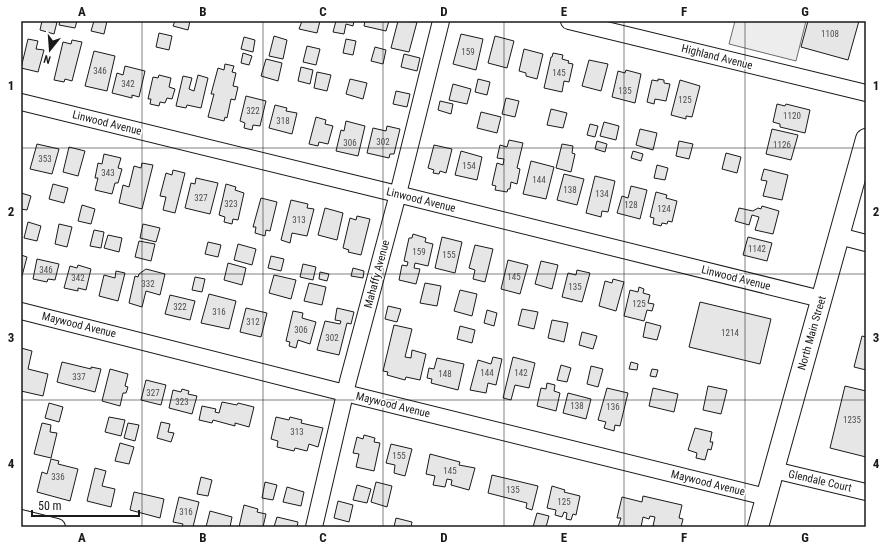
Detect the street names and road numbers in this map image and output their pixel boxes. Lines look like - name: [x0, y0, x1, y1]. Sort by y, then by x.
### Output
- street label: Highland Avenue: [680, 42, 754, 72]
- street label: Linwood Avenue: [71, 108, 143, 138]
- street label: Linwood Avenue: [385, 185, 457, 215]
- street label: Mahaffy Avenue: [362, 239, 392, 309]
- street label: Linwood Avenue: [700, 263, 772, 293]
- street label: North Main Street: [795, 294, 829, 372]
- street label: Maywood Avenue: [41, 310, 117, 340]
- street label: Maywood Avenue: [355, 390, 431, 420]
- street label: Glendale Court: [787, 467, 853, 495]
- street label: Maywood Avenue: [670, 468, 746, 498]

